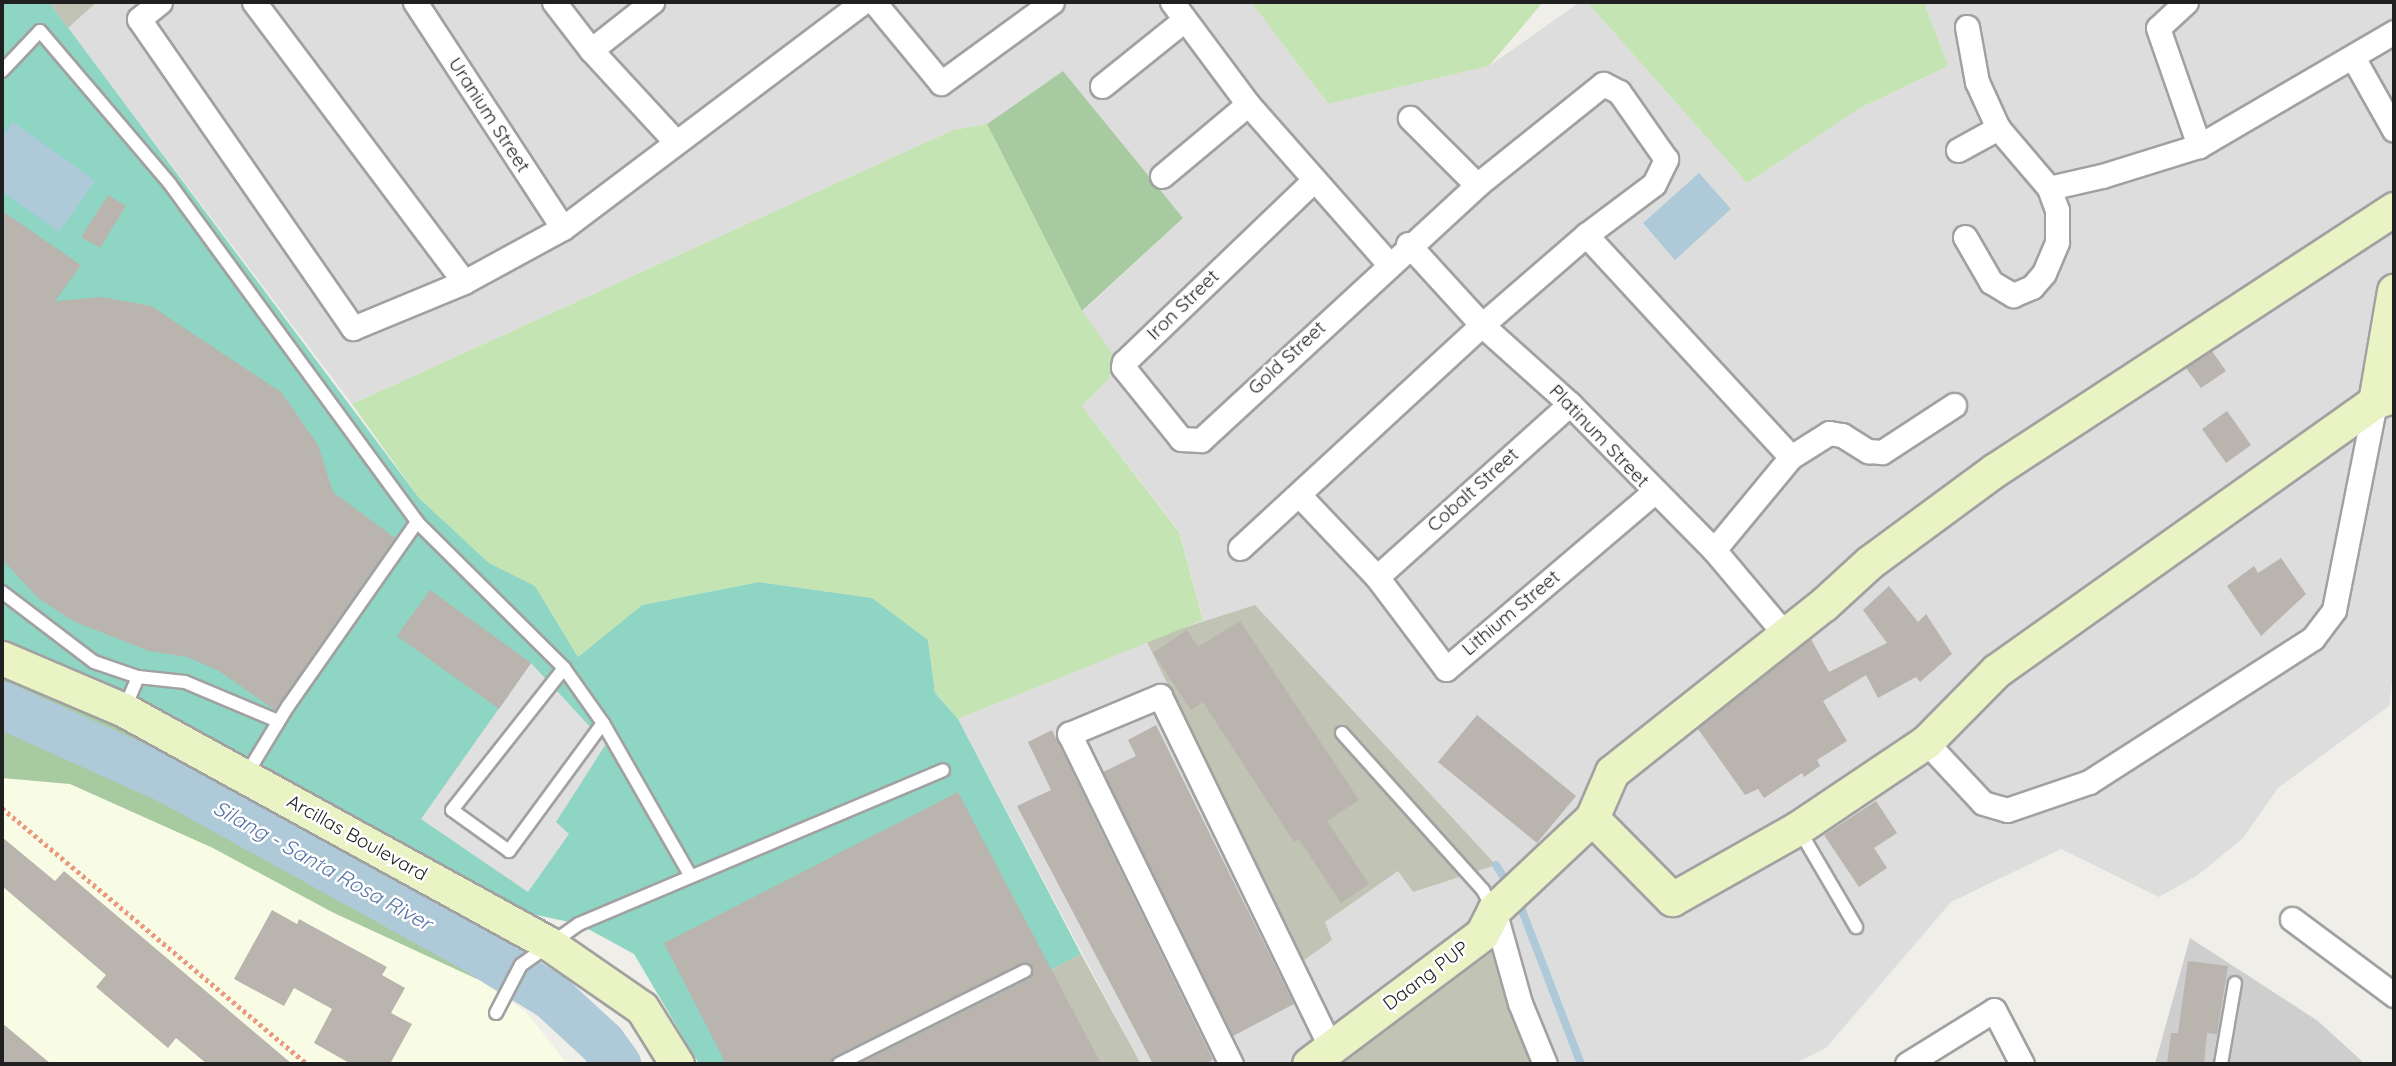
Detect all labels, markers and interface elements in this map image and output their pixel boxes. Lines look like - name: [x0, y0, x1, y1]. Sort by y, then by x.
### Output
- street label: Uranium Street: [443, 53, 535, 177]
- street label: Iron Street: [1142, 265, 1224, 345]
- street label: Gold Street: [1244, 316, 1330, 400]
- street label: Platinum Street: [1544, 380, 1654, 492]
- street label: Cobalt Street: [1423, 443, 1523, 537]
- street label: Lithium Street: [1457, 565, 1565, 661]
- street label: Arcillas Boulevard: [283, 790, 431, 886]
- water label: Silang - Santa Rosa River: [209, 794, 437, 936]
- street label: Daang PUP: [1379, 936, 1473, 1016]

